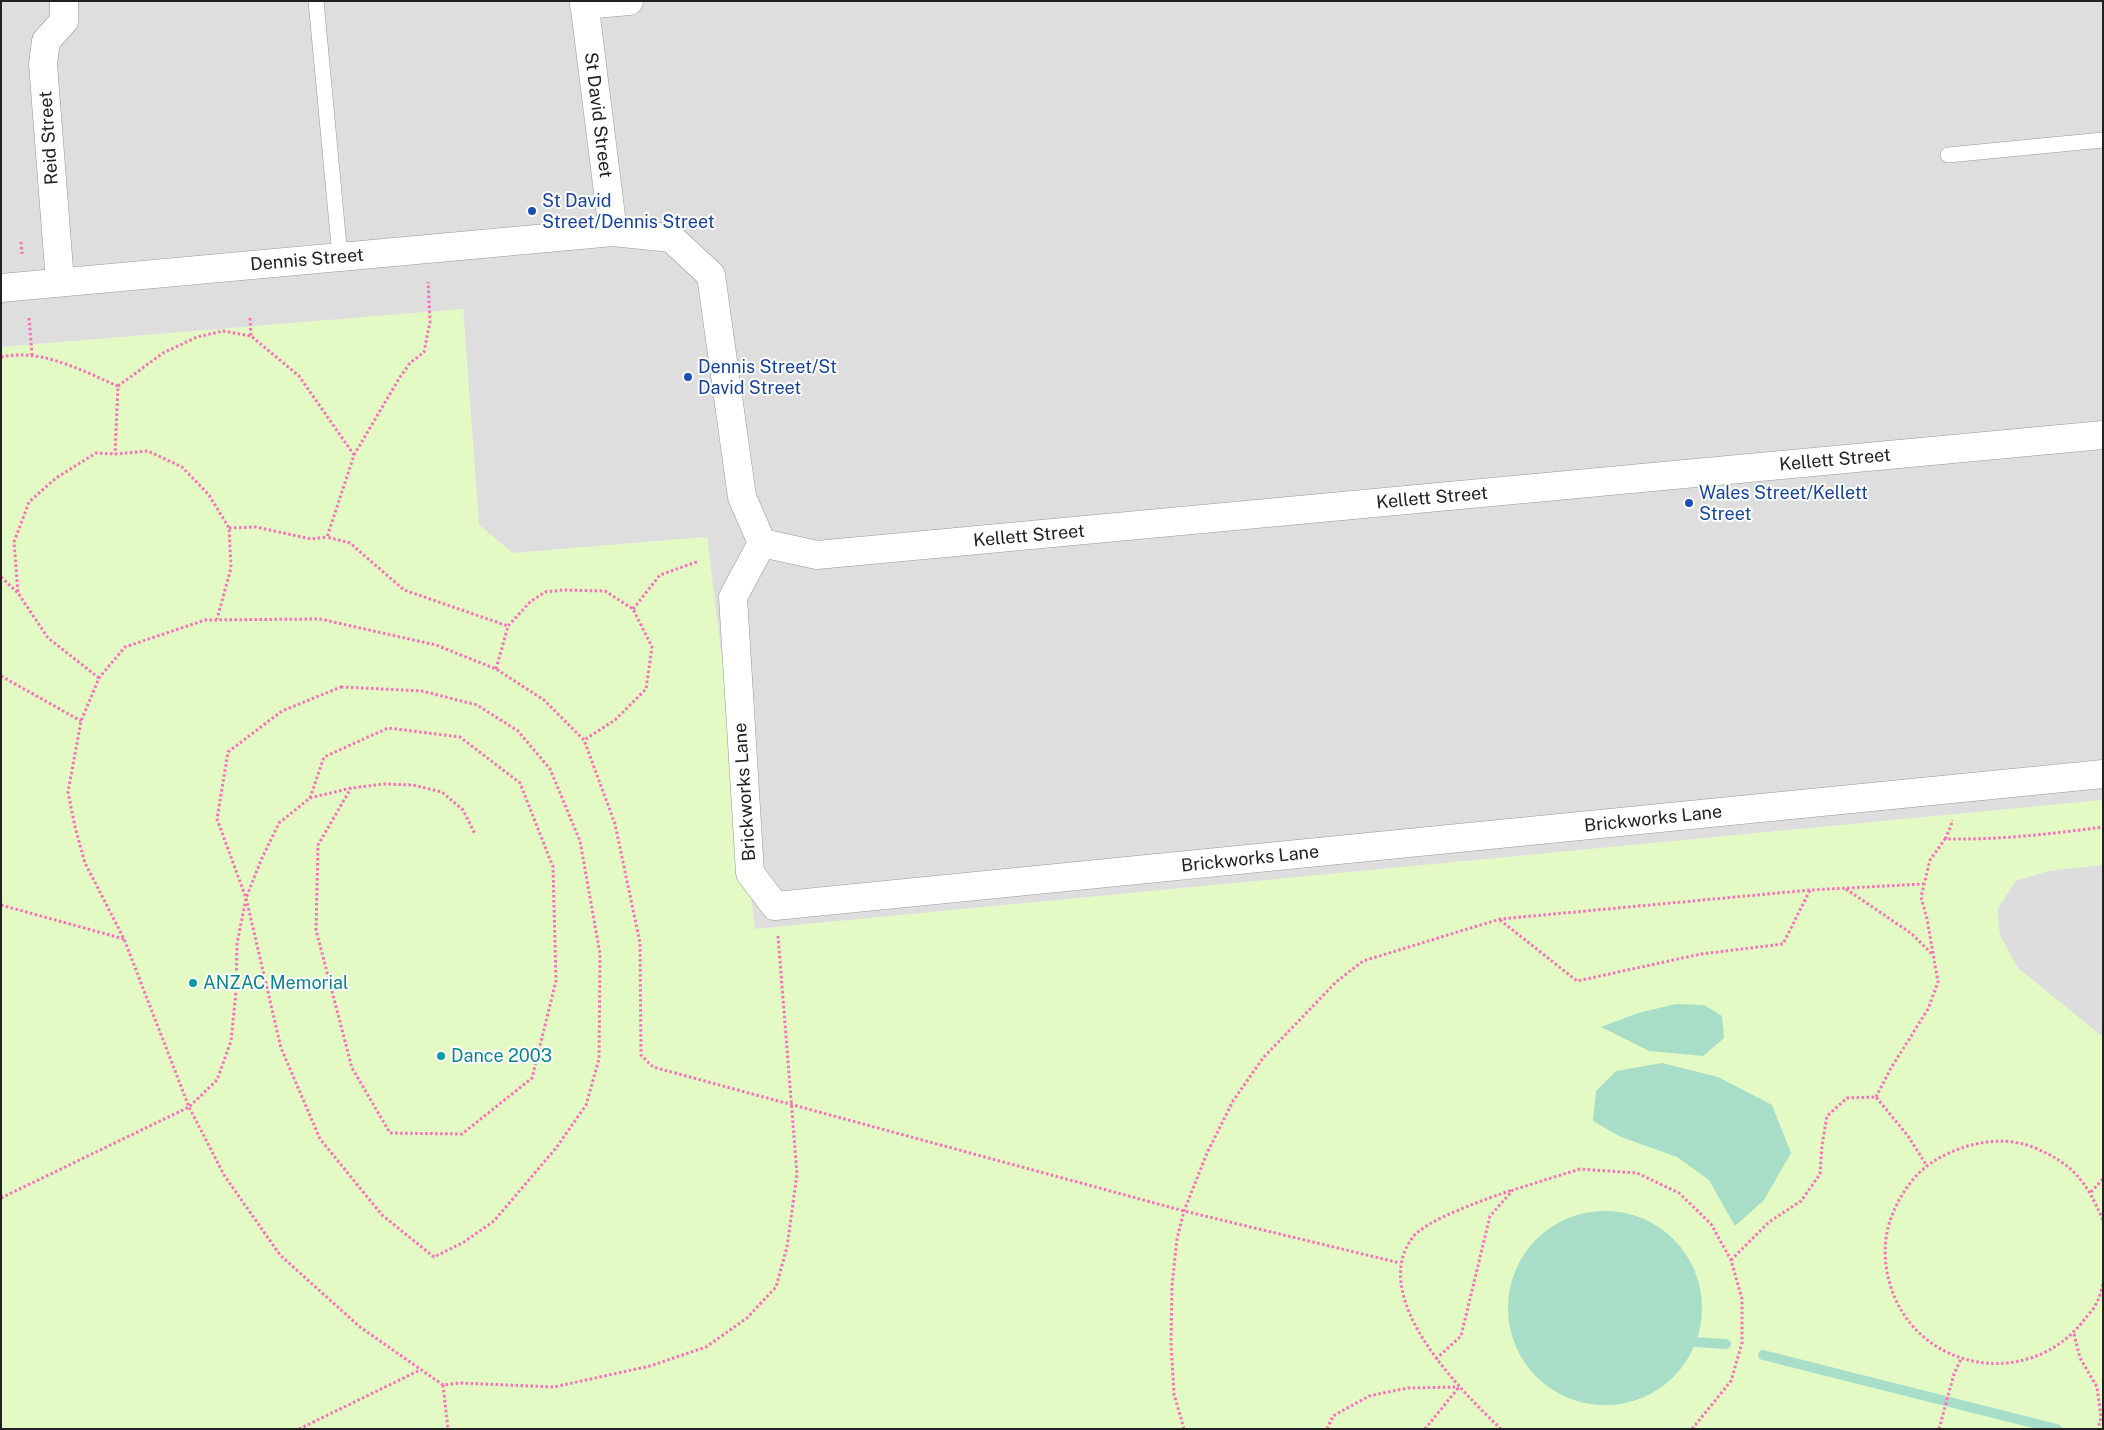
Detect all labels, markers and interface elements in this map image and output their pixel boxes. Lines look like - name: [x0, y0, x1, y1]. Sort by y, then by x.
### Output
- street label: St David Street: [580, 51, 616, 179]
- street label: Reid Street: [35, 90, 63, 186]
- place label: St David Street/Dennis Street: [542, 190, 715, 232]
- marker: St David Street/Dennis Street: [526, 205, 538, 217]
- street label: Dennis Street: [249, 244, 365, 276]
- place label: Dennis Street/St David Street: [698, 356, 837, 398]
- marker: Dennis Street/St David Street: [682, 371, 694, 383]
- street label: Kellett Street: [1778, 444, 1892, 476]
- street label: Kellett Street: [1375, 482, 1489, 514]
- place label: Wales Street/Kellett Street: [1699, 482, 1868, 524]
- marker: Wales Street/Kellett Street: [1683, 497, 1695, 509]
- street label: Kellett Street: [972, 520, 1086, 552]
- street label: Brickworks Lane: [729, 722, 761, 862]
- street label: Brickworks Lane: [1583, 801, 1723, 837]
- street label: Brickworks Lane: [1180, 841, 1320, 877]
- place label: ANZAC Memorial: [203, 972, 348, 994]
- marker: ANZAC Memorial: [187, 977, 199, 989]
- place label: Dance 2003: [451, 1045, 552, 1067]
- marker: Dance 2003: [435, 1050, 447, 1062]

